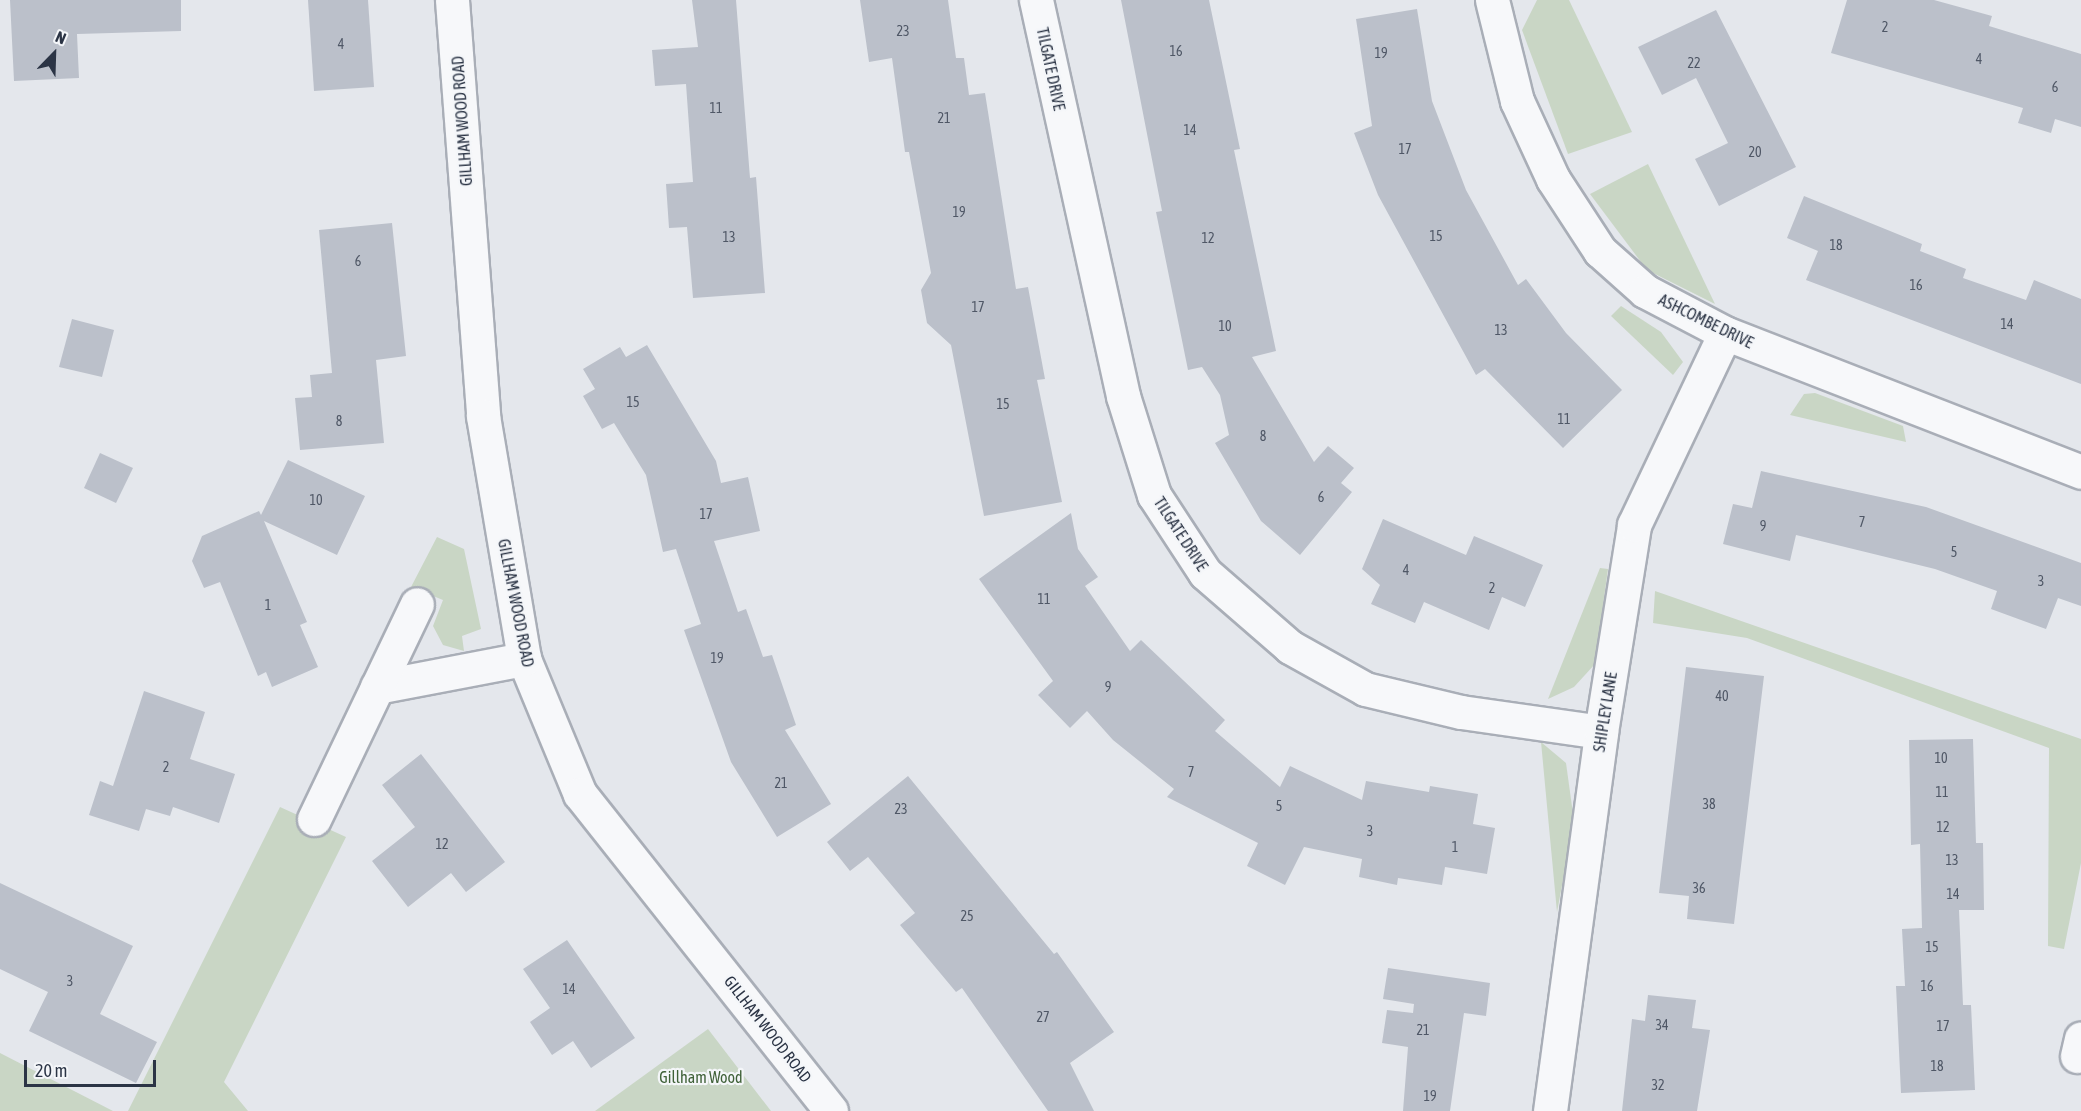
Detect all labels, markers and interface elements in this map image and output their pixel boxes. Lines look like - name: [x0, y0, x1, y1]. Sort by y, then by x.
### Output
- house number: 2: [1882, 19, 1888, 35]
- house number: 23: [896, 23, 910, 39]
- north arrow: [24, 24, 84, 84]
- street label: TILGATE DRIVE: [1033, 26, 1069, 112]
- text: N: [53, 27, 69, 48]
- house number: 4: [338, 36, 344, 52]
- house number: 16: [1169, 43, 1183, 59]
- house number: 19: [1374, 45, 1388, 61]
- house number: 4: [1976, 51, 1982, 67]
- street label: GILLHAM WOOD ROAD: [448, 55, 476, 187]
- house number: 22: [1687, 55, 1701, 71]
- house number: 6: [2052, 79, 2058, 95]
- house number: 11: [709, 100, 723, 116]
- house number: 21: [937, 110, 951, 126]
- house number: 14: [1183, 122, 1197, 138]
- house number: 17: [1398, 141, 1412, 157]
- house number: 20: [1748, 144, 1762, 160]
- house number: 19: [952, 204, 966, 220]
- house number: 15: [1429, 228, 1443, 244]
- house number: 13: [722, 229, 736, 245]
- house number: 12: [1201, 230, 1215, 246]
- house number: 18: [1829, 237, 1843, 253]
- house number: 6: [355, 253, 361, 269]
- house number: 16: [1909, 277, 1923, 293]
- street label: ASHCOMBE DRIVE: [1655, 290, 1757, 352]
- house number: 17: [971, 299, 985, 315]
- house number: 14: [2000, 316, 2014, 332]
- house number: 10: [1218, 318, 1232, 334]
- house number: 13: [1494, 322, 1508, 338]
- house number: 15: [626, 394, 640, 410]
- house number: 15: [996, 396, 1010, 412]
- house number: 11: [1557, 411, 1571, 427]
- house number: 8: [336, 413, 342, 429]
- house number: 8: [1260, 428, 1266, 444]
- house number: 6: [1318, 489, 1324, 505]
- house number: 10: [309, 492, 323, 508]
- street label: TILGATE DRIVE: [1150, 493, 1212, 575]
- house number: 17: [699, 506, 713, 522]
- house number: 7: [1859, 514, 1865, 530]
- house number: 9: [1760, 518, 1766, 534]
- street label: GILLHAM WOOD ROAD: [494, 537, 538, 669]
- house number: 5: [1951, 544, 1957, 560]
- house number: 4: [1403, 562, 1409, 578]
- house number: 3: [2038, 573, 2044, 589]
- house number: 2: [1489, 580, 1495, 596]
- house number: 11: [1037, 591, 1051, 607]
- house number: 1: [265, 597, 271, 613]
- house number: 19: [710, 650, 724, 666]
- street label: SHIPLEY LANE: [1589, 671, 1621, 753]
- house number: 9: [1105, 679, 1111, 695]
- house number: 40: [1715, 688, 1729, 704]
- house number: 10: [1934, 750, 1948, 766]
- house number: 2: [163, 759, 169, 775]
- house number: 7: [1188, 764, 1194, 780]
- house number: 21: [774, 775, 788, 791]
- house number: 11: [1935, 784, 1949, 800]
- house number: 38: [1702, 796, 1716, 812]
- house number: 5: [1276, 798, 1282, 814]
- house number: 23: [894, 801, 908, 817]
- house number: 12: [1936, 819, 1950, 835]
- house number: 3: [1367, 823, 1373, 839]
- house number: 12: [435, 836, 449, 852]
- house number: 1: [1452, 839, 1458, 855]
- house number: 13: [1945, 852, 1959, 868]
- house number: 36: [1692, 880, 1706, 896]
- house number: 14: [1946, 886, 1960, 902]
- house number: 25: [960, 908, 974, 924]
- house number: 15: [1925, 939, 1939, 955]
- street label: GILLHAM WOOD ROAD: [720, 972, 816, 1086]
- house number: 3: [67, 973, 73, 989]
- house number: 16: [1920, 978, 1934, 994]
- house number: 14: [562, 981, 576, 997]
- house number: 27: [1036, 1009, 1050, 1025]
- house number: 34: [1655, 1017, 1669, 1033]
- house number: 17: [1936, 1018, 1950, 1034]
- house number: 21: [1416, 1022, 1430, 1038]
- scale bar: [27, 1048, 159, 1086]
- house number: 18: [1930, 1058, 1944, 1074]
- text: 20 m: [35, 1060, 67, 1081]
- park label: Gillham Wood: [659, 1067, 743, 1087]
- house number: 32: [1651, 1077, 1665, 1093]
- house number: 19: [1423, 1088, 1437, 1104]

